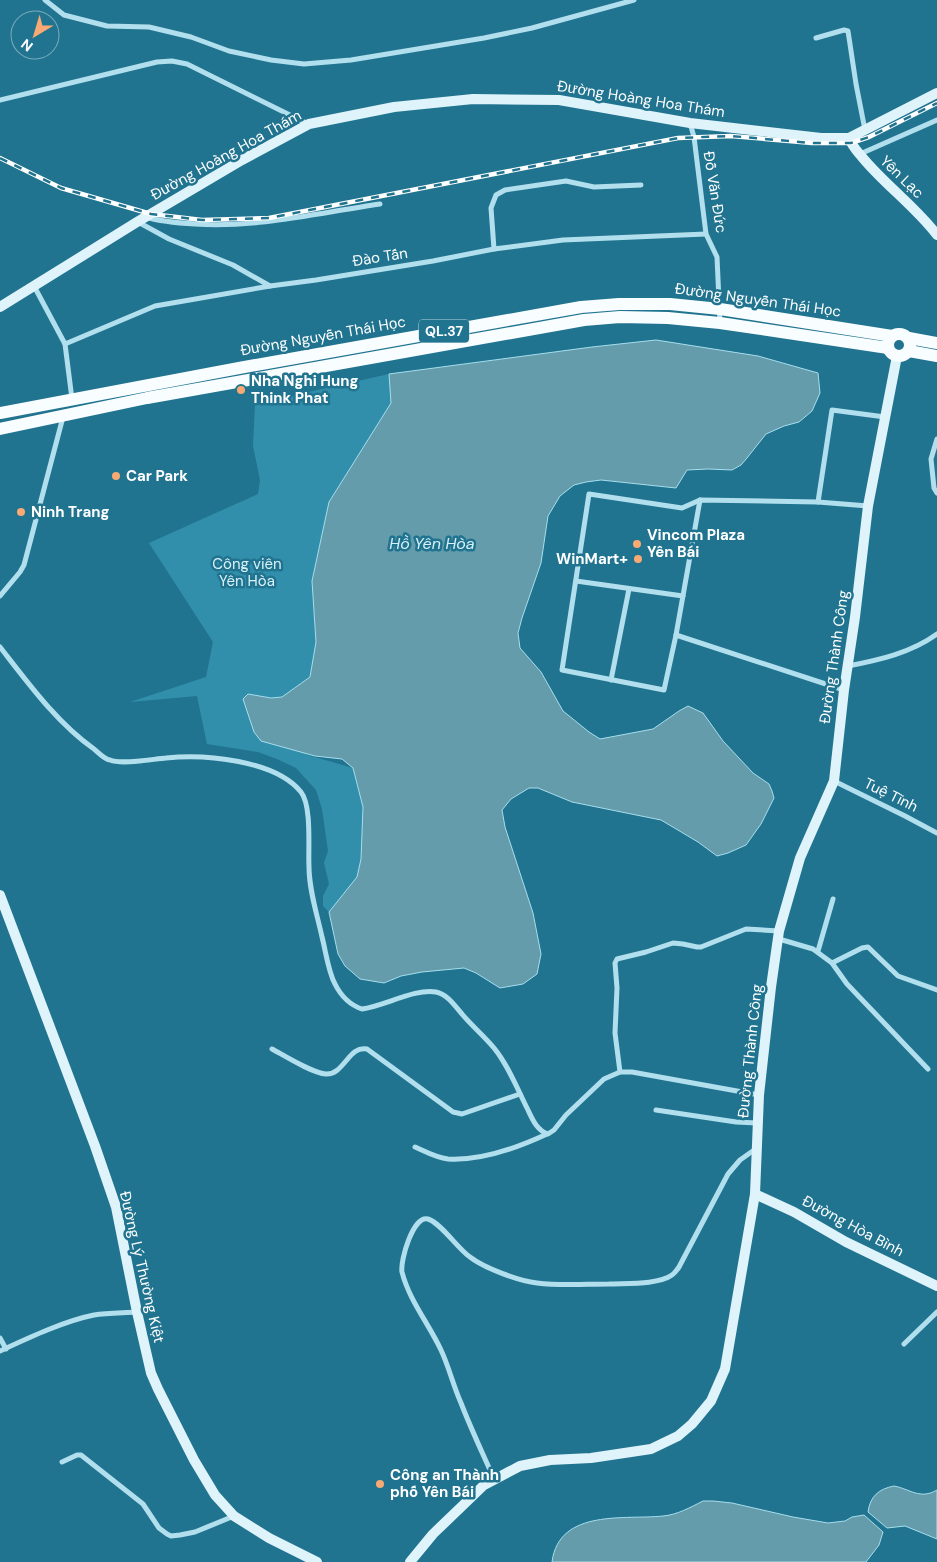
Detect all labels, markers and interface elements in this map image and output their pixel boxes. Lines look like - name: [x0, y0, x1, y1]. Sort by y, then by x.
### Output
- north arrow: [10, 10, 60, 60]
- text: N: [17, 35, 37, 55]
- street label: Đường Hoàng Hoa Thám: [556, 76, 726, 122]
- street label: Đường Hoàng Hoa Thám: [147, 105, 305, 205]
- street label: Đỗ Văn Đức: [699, 150, 731, 234]
- street label: Yên Lạc: [876, 151, 928, 203]
- street label: Đào Tấn: [351, 243, 409, 271]
- street label: Đường Nguyễn Thái Học: [674, 278, 842, 322]
- street label: Đường Nguyễn Thái Học: [239, 312, 407, 360]
- road number: QL.37: [419, 320, 469, 342]
- place label: Nha Nghi Hung Think Phat: [251, 371, 359, 408]
- marker: Nha Nghi Hung Think Phat: [235, 384, 247, 396]
- place label: Car Park: [126, 466, 188, 486]
- marker: Car Park: [110, 470, 122, 482]
- place label: Ninh Trang: [31, 502, 110, 522]
- marker: Ninh Trang: [15, 506, 27, 518]
- place label: Vincom Plaza Yên Bái: [647, 525, 745, 562]
- water label: Hồ Yên Hòa: [389, 533, 475, 554]
- marker: Vincom Plaza Yên Bái: [631, 538, 643, 550]
- place label: WinMart+: [556, 549, 628, 569]
- marker: WinMart+: [632, 553, 644, 565]
- park label: Công viên Yên Hòa: [212, 554, 282, 591]
- street label: Đường Thành Công: [815, 589, 853, 725]
- street label: Tuệ Tĩnh: [861, 773, 921, 817]
- street label: Đường Thành Công: [733, 983, 767, 1119]
- street label: Đường Lý Thường Kiệt: [115, 1189, 169, 1345]
- street label: Đường Hòa Bình: [799, 1191, 907, 1261]
- place label: Công an Thành phố Yên Bái: [390, 1465, 499, 1502]
- marker: Công an Thành phố Yên Bái: [374, 1478, 386, 1490]

